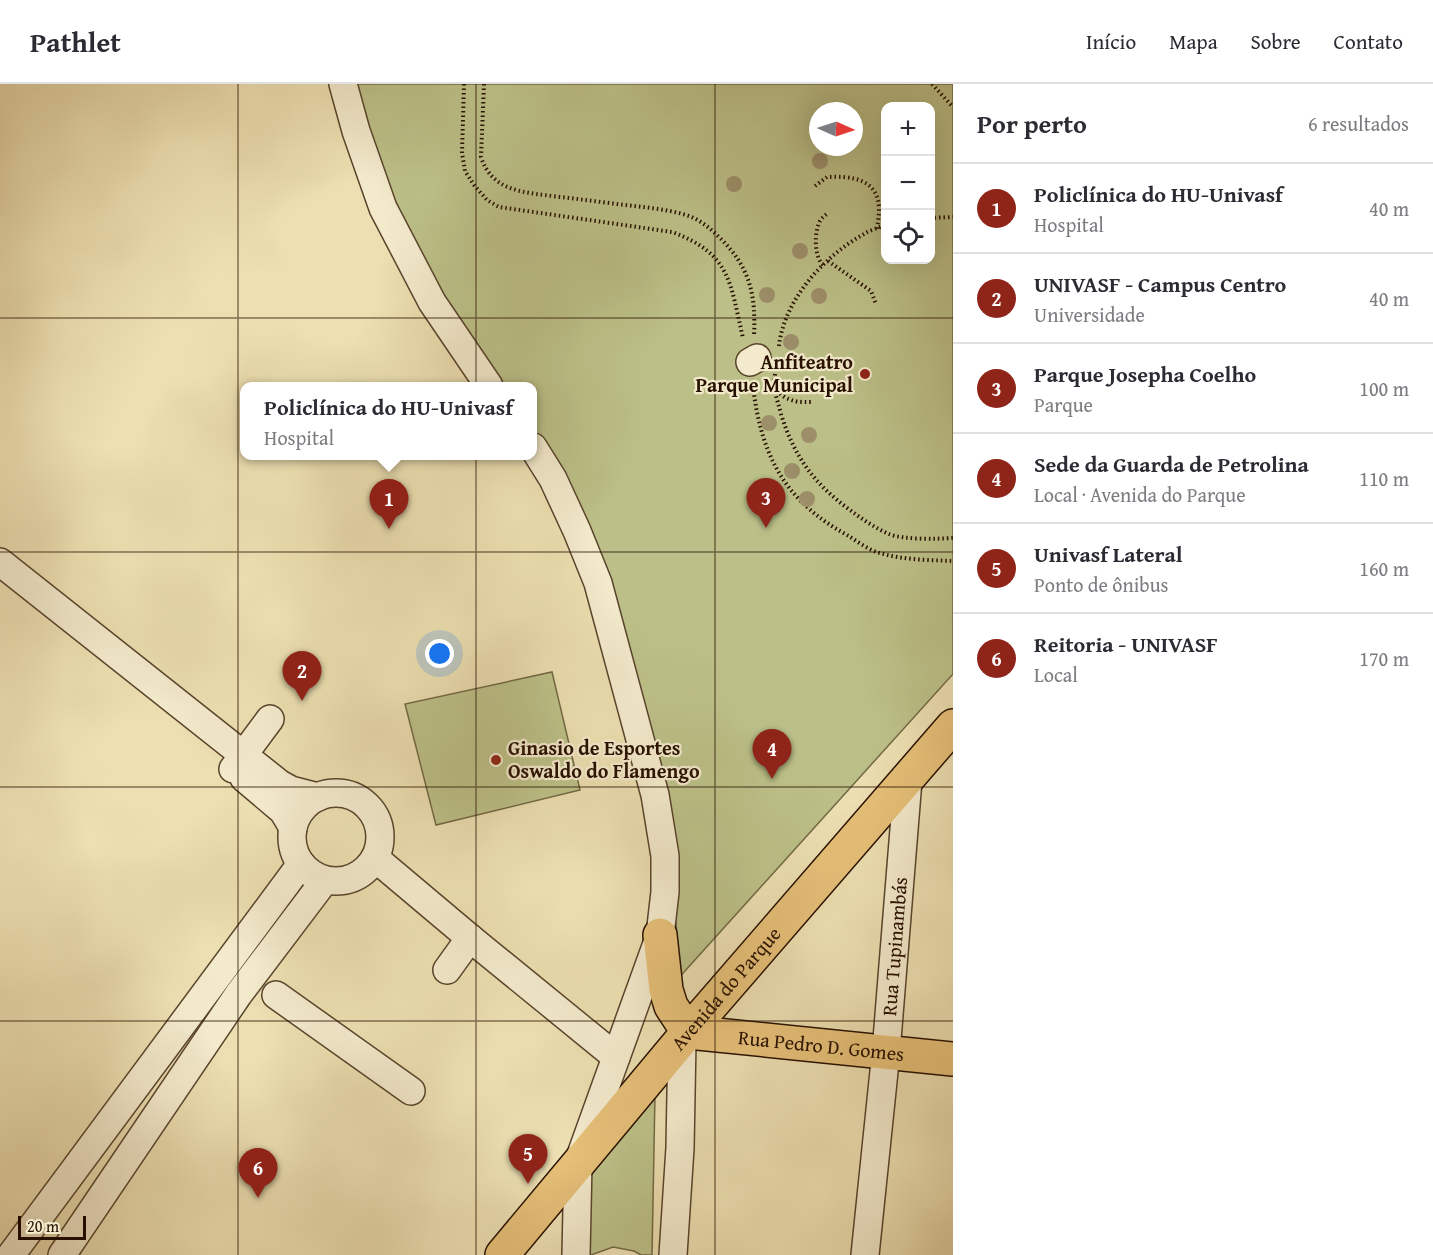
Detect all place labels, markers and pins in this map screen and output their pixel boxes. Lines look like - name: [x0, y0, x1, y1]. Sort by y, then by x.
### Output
- place label: Anfiteatro Parque Municipal: [695, 347, 853, 399]
- marker: Anfiteatro Parque Municipal: [858, 367, 872, 381]
- pin: 3: [746, 478, 786, 528]
- pin: 1: [370, 480, 408, 529]
- pin: 2: [282, 652, 322, 701]
- pin: 4: [752, 730, 792, 779]
- place label: Ginasio de Esportes Oswaldo do Flamengo: [508, 733, 700, 785]
- marker: Ginasio de Esportes Oswaldo do Flamengo: [489, 753, 503, 767]
- pin: 5: [508, 1134, 548, 1184]
- pin: 6: [238, 1148, 278, 1198]

